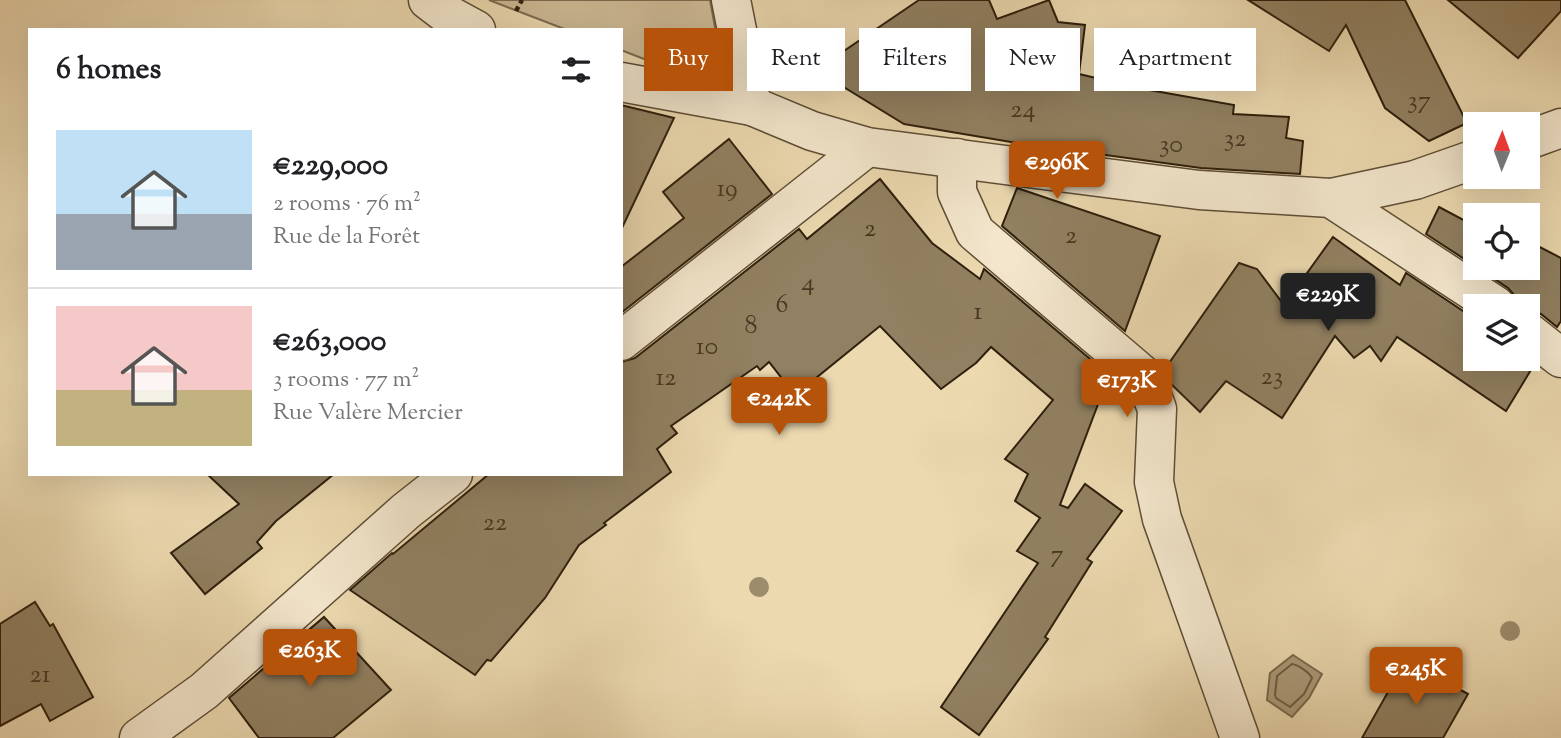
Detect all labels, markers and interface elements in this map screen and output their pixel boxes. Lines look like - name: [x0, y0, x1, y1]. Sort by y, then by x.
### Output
- chip: Buy: [644, 28, 733, 91]
- chip: Rent: [747, 28, 845, 91]
- chip: Filters: [859, 28, 971, 91]
- chip: New: [985, 28, 1080, 91]
- chip: Apartment: [1094, 28, 1256, 91]
- text: 6 homes: [56, 49, 161, 92]
- icon: filters: [557, 51, 595, 89]
- house number: 37: [1407, 83, 1431, 120]
- house number: 24: [1010, 92, 1036, 129]
- north arrow: [1463, 112, 1540, 189]
- map controls: [1463, 112, 1540, 371]
- house number: 32: [1224, 121, 1246, 158]
- house number: 30: [1159, 127, 1183, 164]
- pin: €296K: [1008, 142, 1106, 201]
- text: €229,000: [273, 145, 388, 188]
- text: €296K: [1025, 147, 1089, 180]
- icon: home: [112, 158, 196, 242]
- house number: 19: [716, 171, 738, 208]
- text: 2 rooms · 76 m²: [273, 188, 421, 221]
- button: locate: [1463, 203, 1540, 280]
- house number: 2: [864, 211, 876, 248]
- house number: 2: [1065, 218, 1077, 255]
- text: Rue de la Forêt: [273, 221, 420, 254]
- house number: 4: [801, 265, 815, 302]
- pin: €229K: [1279, 274, 1377, 333]
- text: €229K: [1296, 279, 1360, 312]
- house number: 6: [776, 287, 788, 324]
- house number: 1: [974, 294, 983, 331]
- button: layers: [1463, 294, 1540, 371]
- house number: 8: [744, 308, 758, 345]
- text: €263,000: [273, 321, 386, 364]
- house number: 10: [696, 329, 718, 366]
- icon: home: [112, 334, 196, 418]
- house number: 23: [1261, 359, 1283, 396]
- house number: 12: [655, 360, 677, 397]
- pin: €173K: [1078, 360, 1176, 419]
- text: 3 rooms · 77 m²: [273, 364, 419, 397]
- text: €173K: [1097, 365, 1157, 398]
- pin: €242K: [730, 378, 828, 437]
- text: €242K: [747, 383, 811, 416]
- text: Rue Valère Mercier: [273, 397, 463, 430]
- house number: 22: [483, 505, 507, 542]
- house number: 7: [1050, 537, 1064, 574]
- pin: €263K: [261, 630, 359, 689]
- text: €263K: [279, 635, 341, 668]
- pin: €245K: [1367, 648, 1465, 707]
- text: €245K: [1386, 653, 1446, 686]
- house number: 21: [29, 657, 51, 694]

